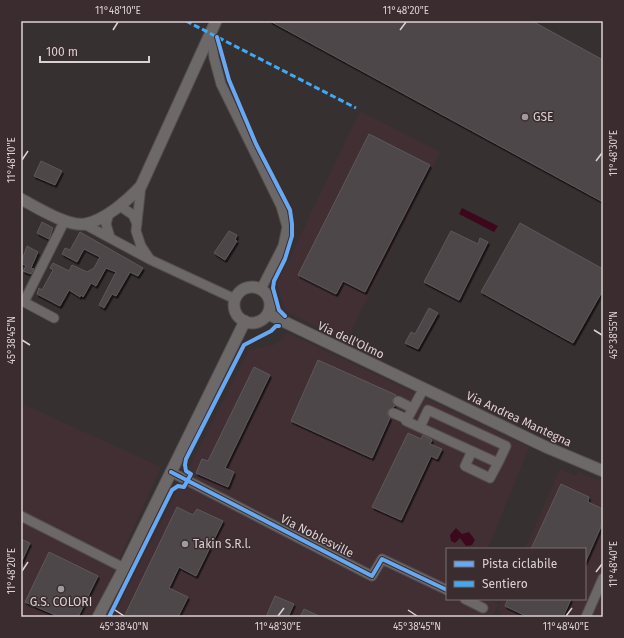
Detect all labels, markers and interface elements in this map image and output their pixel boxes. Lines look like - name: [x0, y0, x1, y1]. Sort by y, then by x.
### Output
- text: 11°48'10"E: [95, 5, 141, 17]
- text: 11°48'20"E: [383, 5, 429, 17]
- scale bar: [40, 38, 149, 64]
- text: 100 m: [46, 45, 78, 59]
- place label: GSE: [533, 110, 554, 124]
- marker: GSE: [520, 112, 530, 122]
- text: 11°48'30"E: [608, 130, 620, 176]
- text: 11°48'10"E: [6, 137, 18, 183]
- text: 45°38'55"N: [608, 311, 620, 359]
- text: 45°38'45"N: [6, 316, 18, 364]
- street label: Via dell'Olmo: [315, 318, 387, 362]
- street label: Via Andrea Mantegna: [464, 388, 574, 450]
- street label: Via Noblesville: [278, 512, 356, 560]
- place label: Takin S.R.l.: [193, 537, 251, 551]
- marker: Takin S.R.l.: [180, 539, 190, 549]
- text: 11°48'40"E: [608, 541, 620, 587]
- text: 11°48'20"E: [6, 548, 18, 594]
- legend: [446, 548, 586, 600]
- text: Pista ciclabile: [482, 557, 557, 571]
- text: Sentiero: [482, 577, 528, 591]
- marker: G.S. COLORI: [56, 584, 66, 594]
- place label: G.S. COLORI: [30, 595, 92, 609]
- text: 45°38'40"N: [99, 621, 149, 633]
- text: 11°48'30"E: [255, 621, 301, 633]
- text: 45°38'45"N: [393, 621, 441, 633]
- text: 11°48'40"E: [543, 621, 589, 633]

